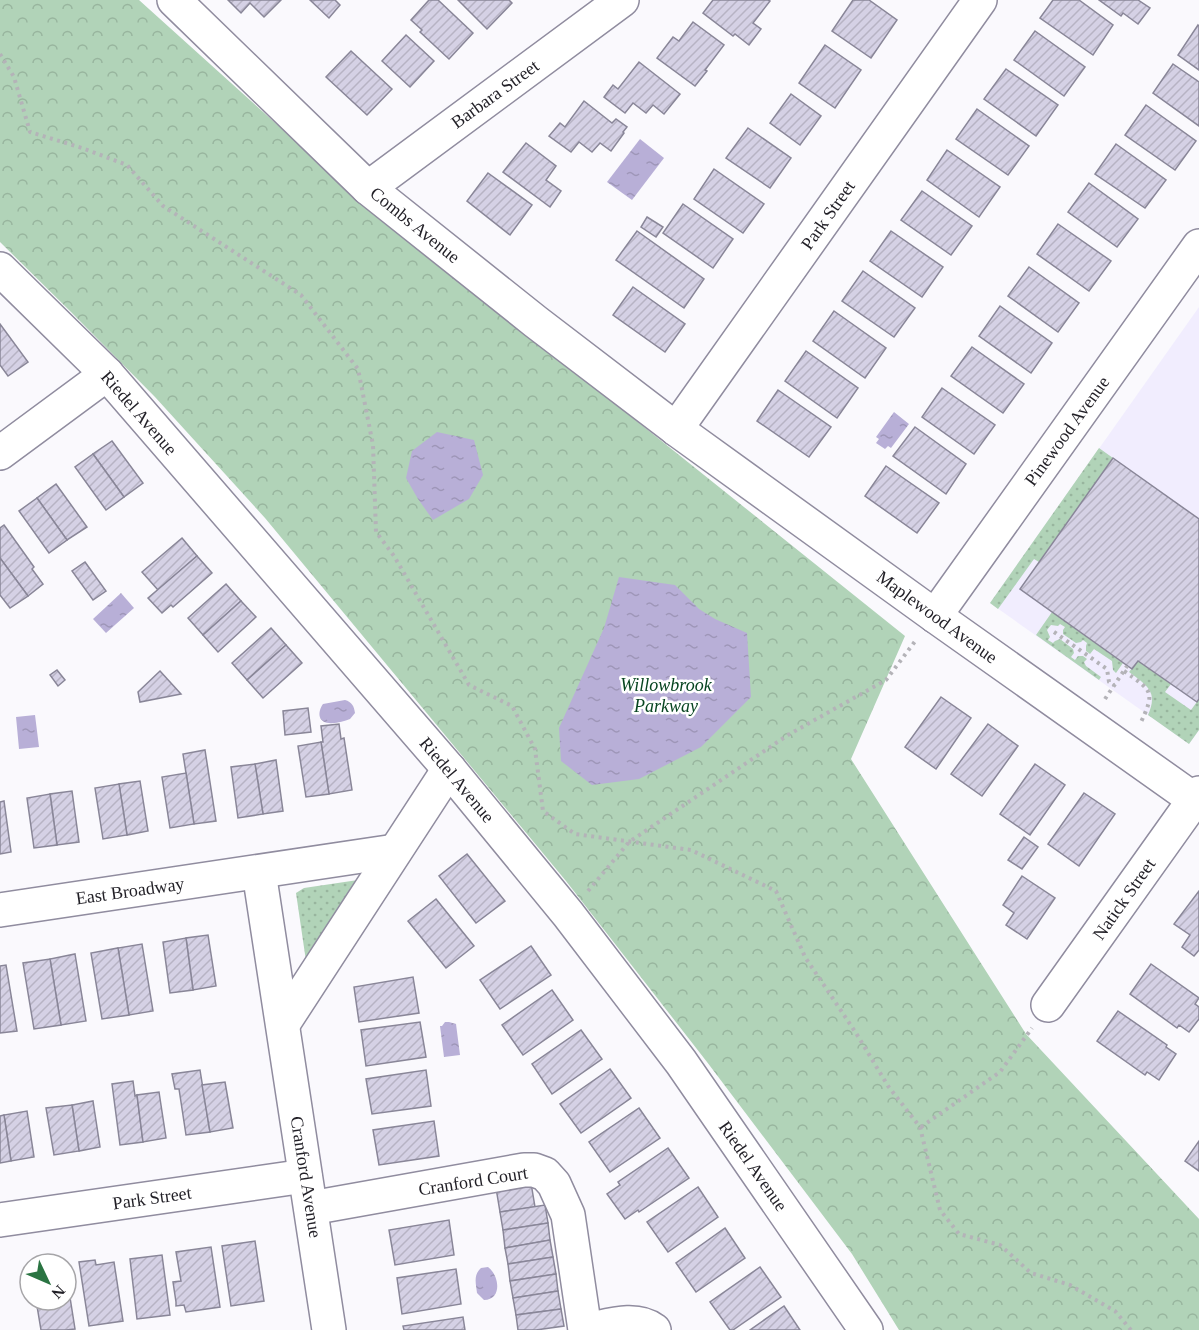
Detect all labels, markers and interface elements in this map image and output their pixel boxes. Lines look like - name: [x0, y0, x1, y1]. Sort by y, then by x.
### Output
- street label: Barbara Street: [447, 56, 543, 132]
- street label: Park Street: [797, 177, 859, 253]
- street label: Combs Avenue: [366, 183, 464, 267]
- street label: Riedel Avenue: [97, 367, 181, 459]
- street label: Pinewood Avenue: [1021, 372, 1113, 490]
- street label: Maplewood Avenue: [873, 567, 1001, 667]
- park label: Willowbrook Parkway: [620, 675, 713, 716]
- street label: Riedel Avenue: [416, 733, 498, 827]
- street label: Natick Street: [1089, 855, 1159, 943]
- street label: East Broadway: [74, 873, 186, 909]
- street label: Cranford Avenue: [286, 1115, 326, 1239]
- street label: Riedel Avenue: [715, 1117, 791, 1215]
- street label: Cranford Court: [417, 1162, 529, 1200]
- street label: Park Street: [111, 1183, 193, 1213]
- north arrow: [18, 1252, 78, 1312]
- text: N: [48, 1282, 69, 1302]

